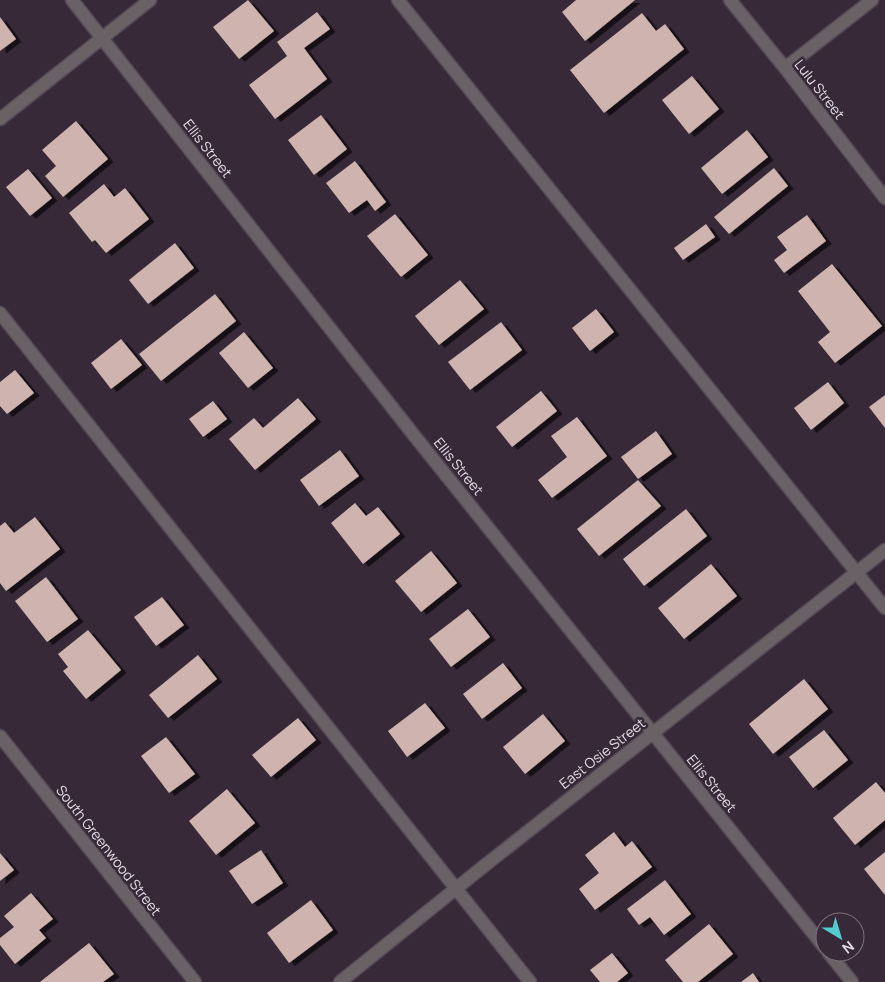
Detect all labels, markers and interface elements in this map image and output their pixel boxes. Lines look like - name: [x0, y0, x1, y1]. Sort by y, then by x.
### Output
- street label: Lulu Street: [791, 55, 850, 123]
- street label: Ellis Street: [179, 115, 237, 181]
- street label: Ellis Street: [430, 433, 488, 499]
- street label: East Osie Street: [555, 713, 649, 793]
- street label: Ellis Street: [683, 750, 741, 816]
- street label: South Greenwood Street: [52, 781, 166, 919]
- north arrow: [815, 912, 865, 962]
- text: N: [838, 937, 858, 958]

